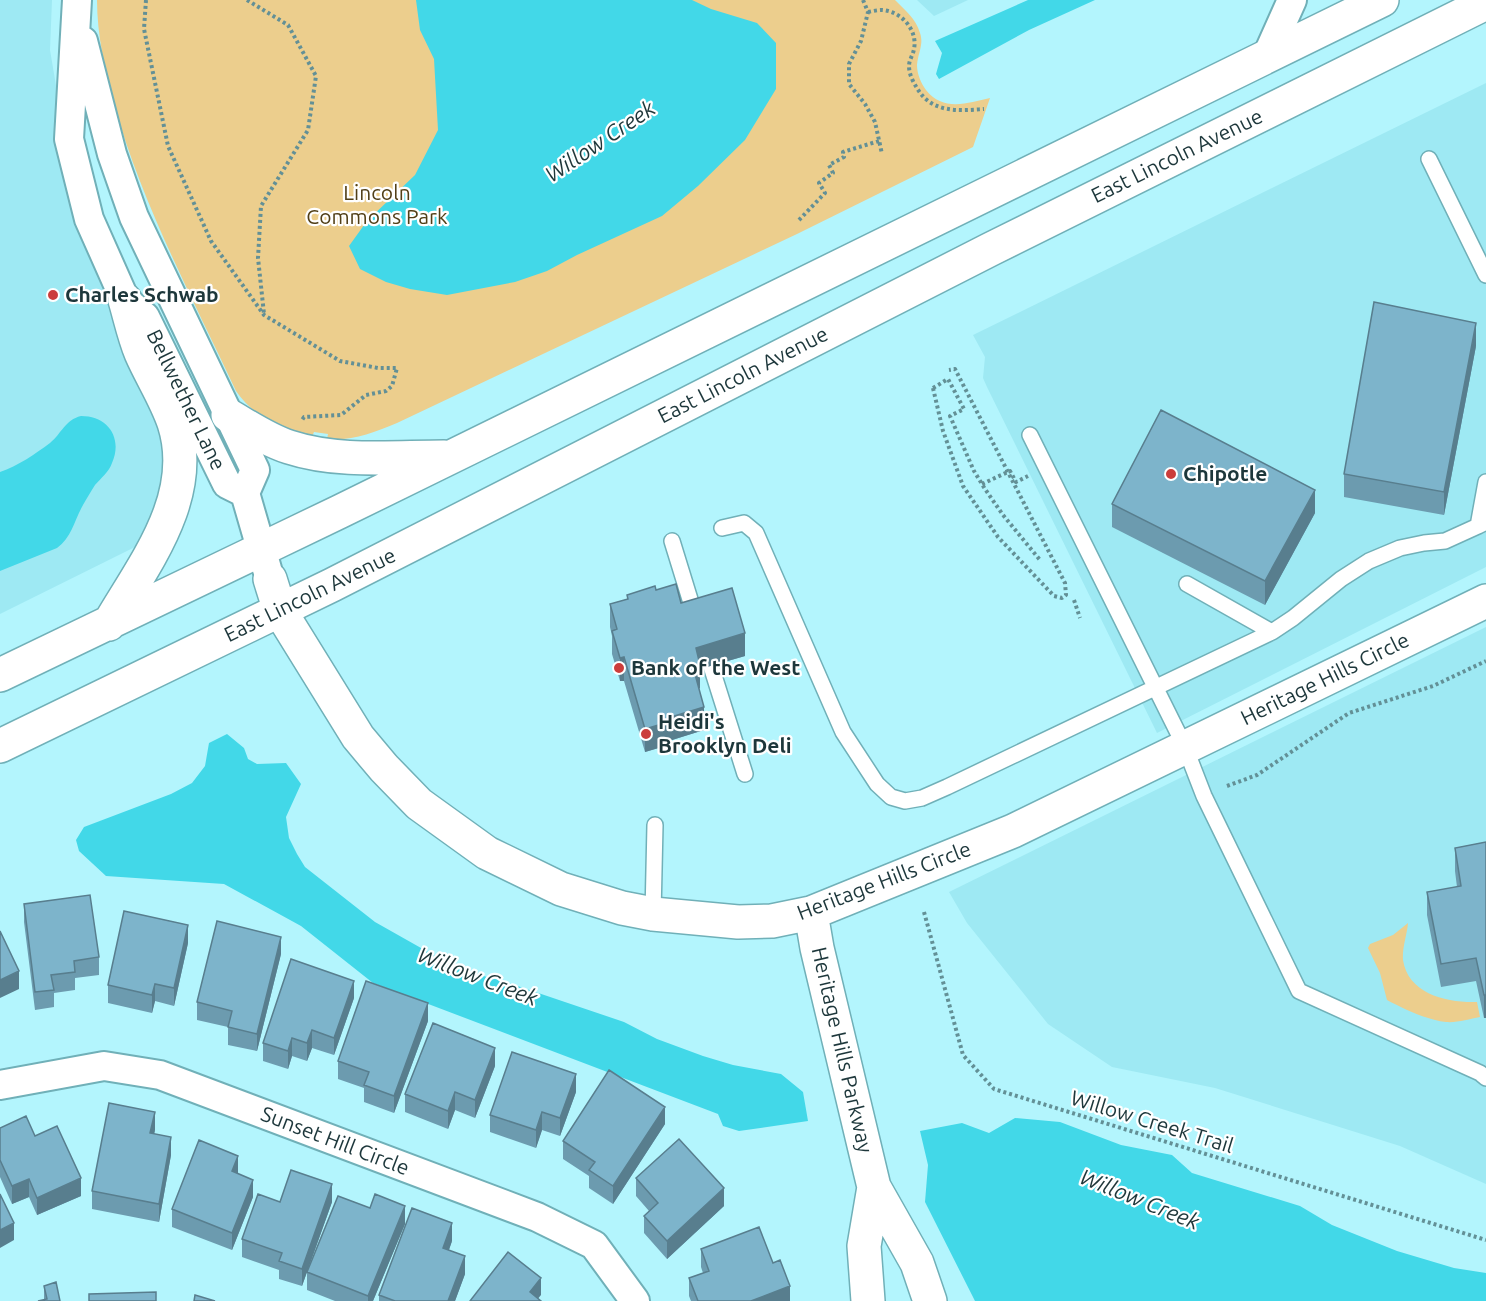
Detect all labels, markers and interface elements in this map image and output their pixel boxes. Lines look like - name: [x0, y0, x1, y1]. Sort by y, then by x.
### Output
- water label: Willow Creek: [540, 94, 660, 186]
- street label: East Lincoln Avenue: [1087, 103, 1266, 207]
- park label: Lincoln Commons Park: [306, 180, 448, 228]
- place label: Charles Schwab: [65, 282, 219, 306]
- marker: Charles Schwab: [46, 288, 60, 302]
- street label: East Lincoln Avenue: [654, 321, 832, 427]
- street label: Bellwether Lane: [142, 325, 231, 474]
- place label: Chipotle: [1183, 461, 1267, 485]
- marker: Chipotle: [1164, 467, 1178, 481]
- street label: East Lincoln Avenue: [220, 542, 399, 646]
- street label: Heritage Hills Circle: [1237, 627, 1413, 729]
- place label: Bank of the West: [631, 655, 800, 679]
- marker: Bank of the West: [612, 661, 626, 675]
- place label: Heidi's Brooklyn Deli: [658, 709, 792, 757]
- marker: Heidi's Brooklyn Deli: [639, 727, 653, 741]
- street label: Heritage Hills Circle: [793, 836, 974, 924]
- water label: Willow Creek: [414, 941, 543, 1010]
- street label: Heritage Hills Parkway: [808, 945, 878, 1155]
- street label: Willow Creek Trail: [1068, 1085, 1237, 1157]
- street label: Sunset Hill Circle: [258, 1101, 413, 1179]
- water label: Willow Creek: [1077, 1163, 1204, 1234]

